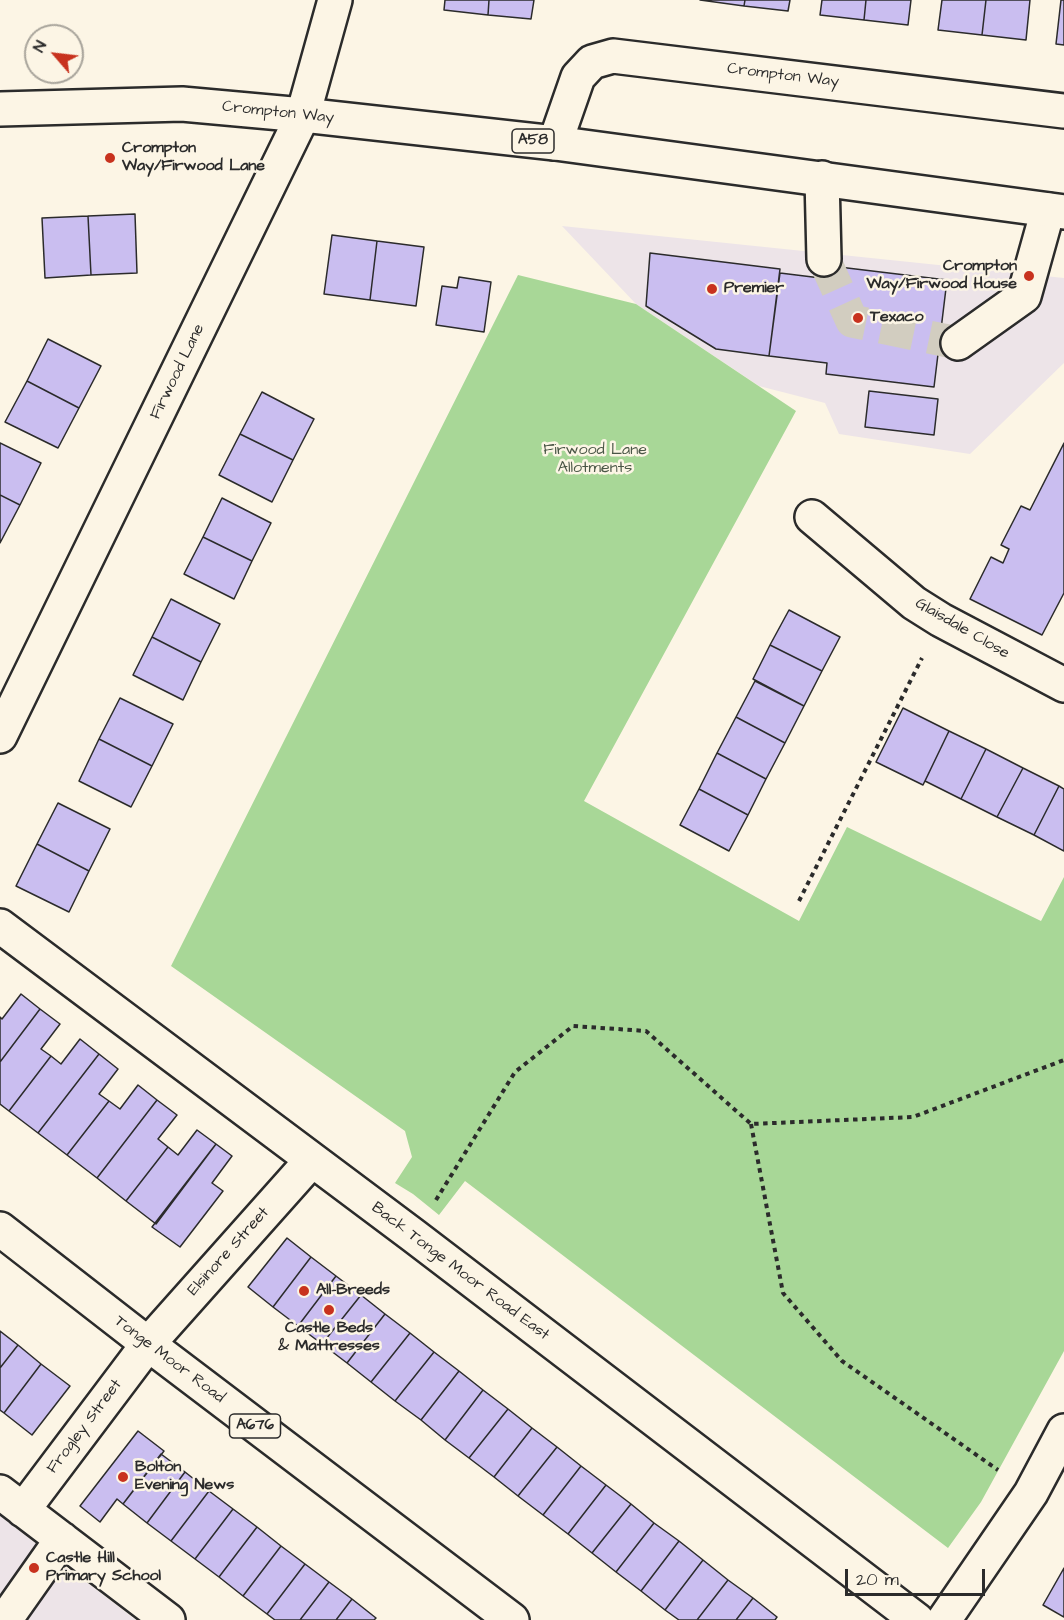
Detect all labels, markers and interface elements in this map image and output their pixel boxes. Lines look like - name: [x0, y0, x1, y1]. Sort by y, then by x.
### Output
- north arrow: [24, 24, 84, 84]
- text: N: [28, 37, 52, 56]
- street label: Crompton Way: [726, 60, 840, 92]
- street label: Crompton Way: [221, 98, 335, 128]
- road number: A58: [512, 129, 554, 153]
- place label: Crompton Way/Firwood Lane: [122, 139, 265, 177]
- marker: Crompton Way/Firwood Lane: [103, 151, 117, 165]
- place label: Crompton Way/Firwood House: [866, 257, 1017, 295]
- marker: Crompton Way/Firwood House: [1022, 269, 1036, 283]
- place label: Premier: [724, 279, 784, 299]
- marker: Premier: [705, 282, 719, 296]
- place label: Texaco: [870, 308, 923, 328]
- marker: Texaco: [851, 311, 865, 325]
- street label: Firwood Lane: [147, 321, 209, 423]
- park label: Firwood Lane Allotments: [543, 441, 647, 479]
- street label: Glaisdale Close: [911, 594, 1013, 664]
- street label: Back Tonge Moor Road East: [367, 1199, 553, 1345]
- street label: Elsinore Street: [184, 1204, 274, 1300]
- place label: All-Breeds: [316, 1281, 390, 1301]
- marker: All-Breeds: [297, 1284, 311, 1298]
- marker: Castle Beds & Mattresses: [322, 1303, 336, 1317]
- street label: Tonge Moor Road: [110, 1312, 228, 1408]
- place label: Castle Beds & Mattresses: [278, 1319, 380, 1357]
- street label: Frogley Street: [43, 1376, 127, 1478]
- road number: A676: [230, 1414, 280, 1438]
- place label: Bolton Evening News: [135, 1458, 234, 1496]
- marker: Bolton Evening News: [116, 1470, 130, 1484]
- place label: Castle Hill Primary School: [46, 1549, 161, 1587]
- scale bar: [848, 1557, 988, 1595]
- marker: Castle Hill Primary School: [27, 1561, 41, 1575]
- text: 20 m: [856, 1567, 899, 1592]

